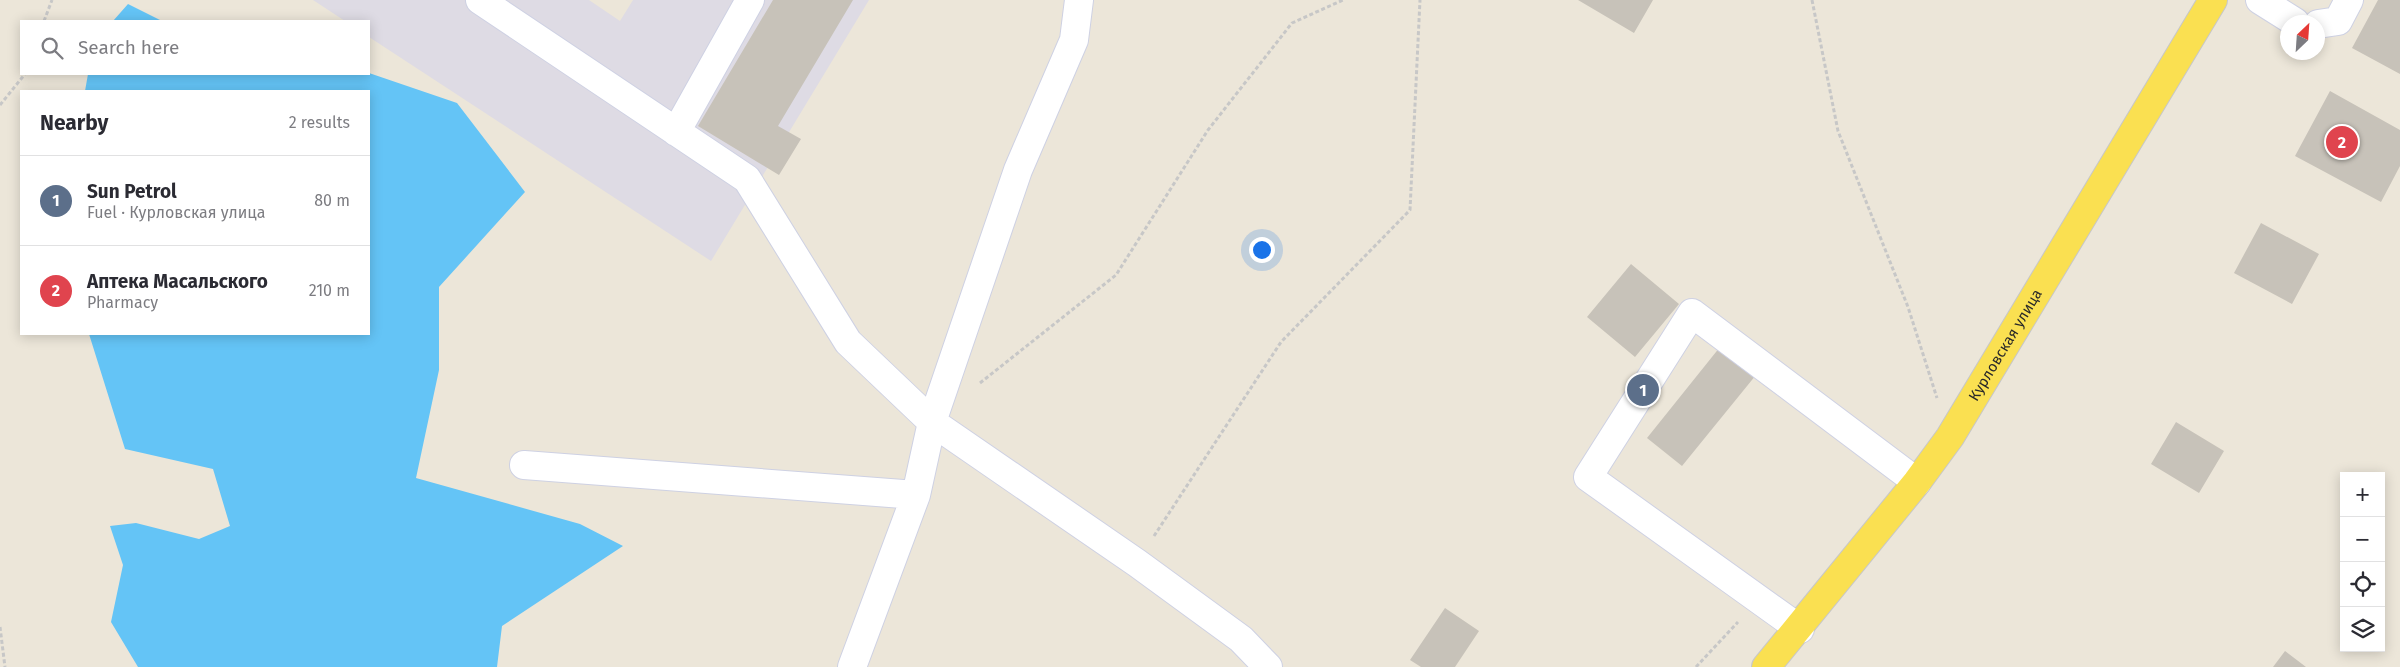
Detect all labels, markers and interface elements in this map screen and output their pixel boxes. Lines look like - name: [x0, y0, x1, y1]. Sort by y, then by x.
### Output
- north arrow: [2280, 15, 2325, 60]
- search box: [20, 20, 370, 75]
- icon: search: [38, 34, 66, 62]
- text: Search here: [78, 36, 179, 59]
- text: Nearby: [40, 110, 108, 136]
- text: 2 results: [289, 113, 350, 132]
- pin: 2: [2326, 123, 2358, 161]
- text: Sun Petrol: [87, 180, 177, 203]
- text: 1: [52, 191, 60, 210]
- text: 80 m: [314, 191, 350, 210]
- text: Fuel · Курловская улица: [87, 203, 265, 222]
- your location: [1249, 237, 1275, 263]
- text: Аптека Масальского: [87, 270, 268, 293]
- text: 2: [52, 281, 60, 300]
- text: 210 m: [309, 281, 350, 300]
- street label: Курловская улица: [1965, 286, 2046, 404]
- text: Pharmacy: [87, 293, 158, 312]
- pin: 1: [1627, 371, 1659, 409]
- map controls: [2340, 472, 2385, 652]
- button: +: [2340, 472, 2385, 517]
- button: −: [2340, 517, 2385, 562]
- button: locate: [2340, 562, 2385, 607]
- button: layers: [2340, 607, 2385, 652]

